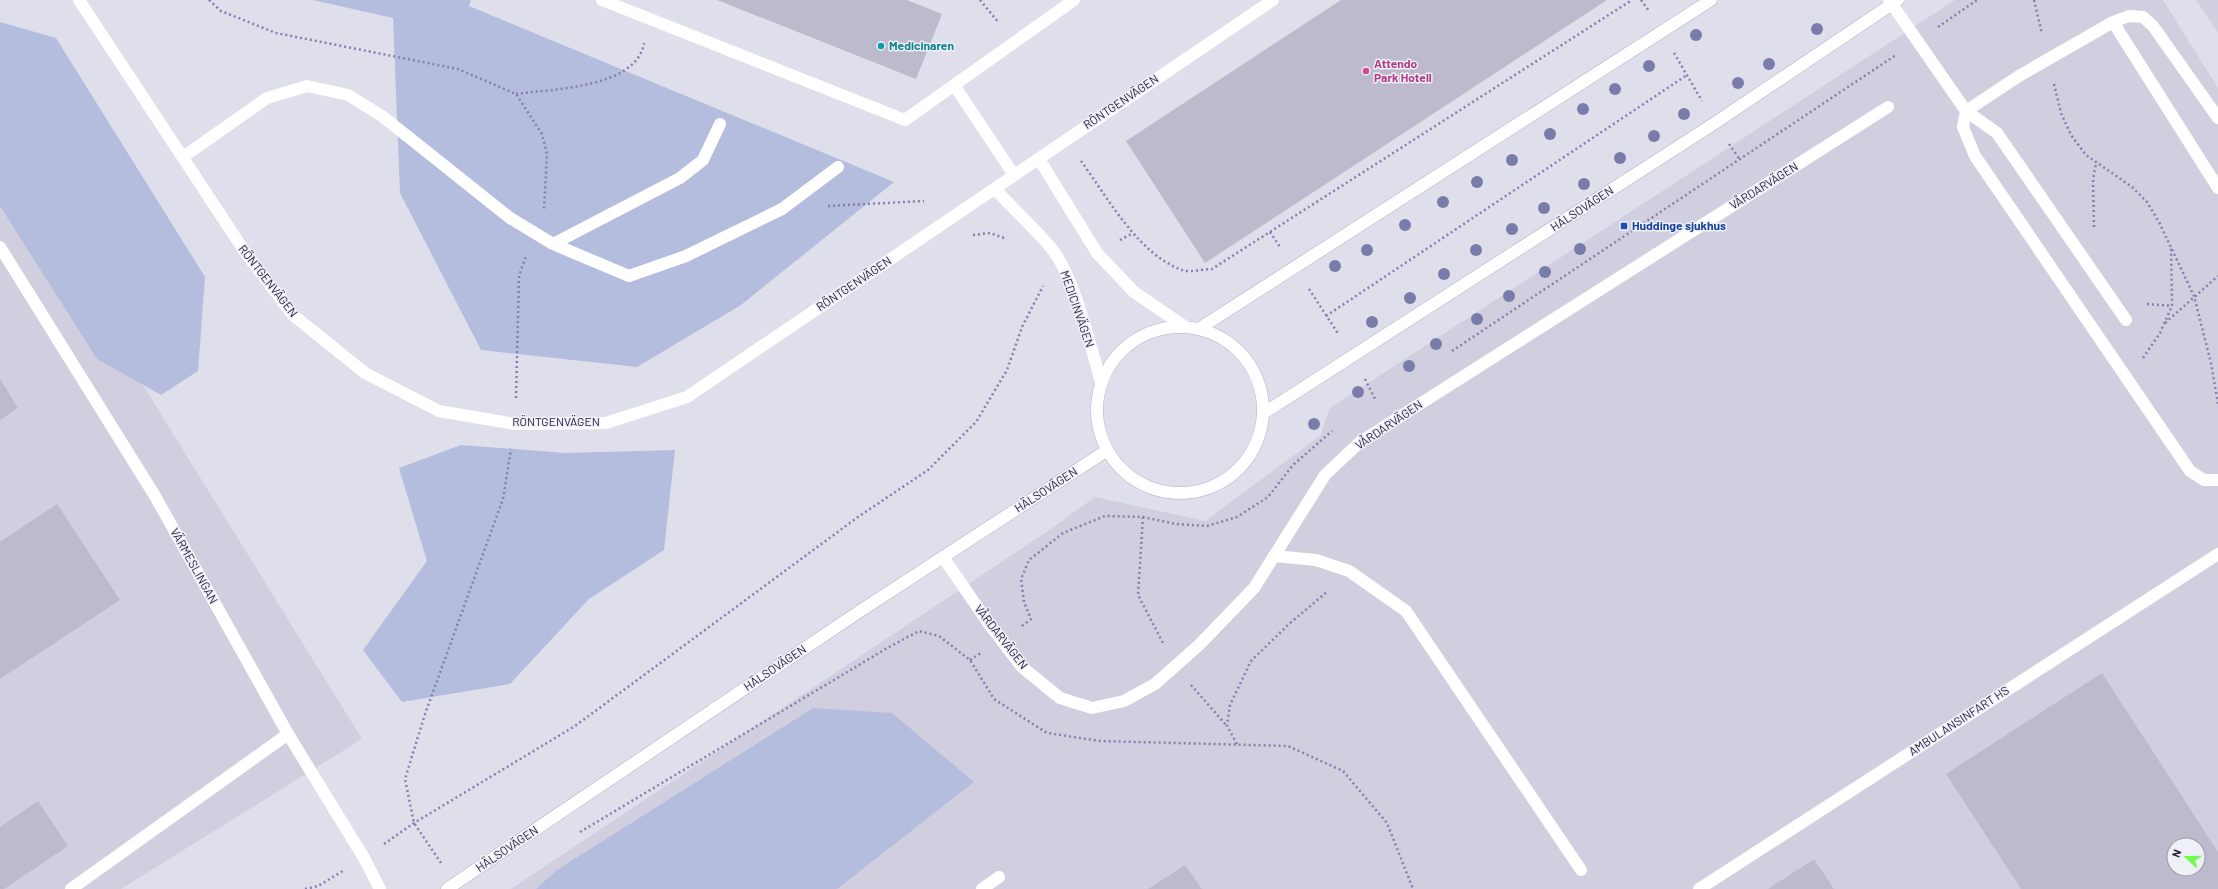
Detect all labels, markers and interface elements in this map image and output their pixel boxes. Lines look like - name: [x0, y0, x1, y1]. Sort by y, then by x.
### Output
- place label: Medicinaren: [889, 38, 954, 52]
- marker: Medicinaren: [876, 41, 886, 51]
- place label: Attendo Park Hotell: [1374, 56, 1432, 84]
- marker: Attendo Park Hotell: [1361, 66, 1371, 76]
- street label: RÖNTGENVÄGEN: [1080, 71, 1161, 132]
- street label: VÅRDARVÄGEN: [1727, 159, 1800, 212]
- street label: HÄLSOVÄGEN: [1547, 183, 1616, 234]
- place label: Huddinge sjukhus: [1632, 218, 1726, 232]
- marker: Huddinge sjukhus: [1619, 221, 1629, 231]
- street label: RÖNTGENVÄGEN: [236, 242, 301, 319]
- street label: RÖNTGENVÄGEN: [813, 253, 894, 314]
- street label: MEDICINVÄGEN: [1058, 268, 1098, 349]
- street label: VÅRDARVÄGEN: [1352, 397, 1425, 452]
- street label: RÖNTGENVÄGEN: [512, 414, 600, 428]
- street label: HÄLSOVÄGEN: [1011, 464, 1080, 515]
- street label: VÄRMESLINGAN: [168, 525, 221, 606]
- street label: VÅRDARVÄGEN: [972, 601, 1031, 671]
- street label: HÄLSOVÄGEN: [741, 641, 808, 693]
- street label: AMBULANSINFART HS: [1906, 682, 2011, 758]
- street label: HÄLSOVÄGEN: [473, 822, 540, 874]
- north arrow: [2166, 837, 2206, 877]
- text: N: [2169, 847, 2184, 859]

